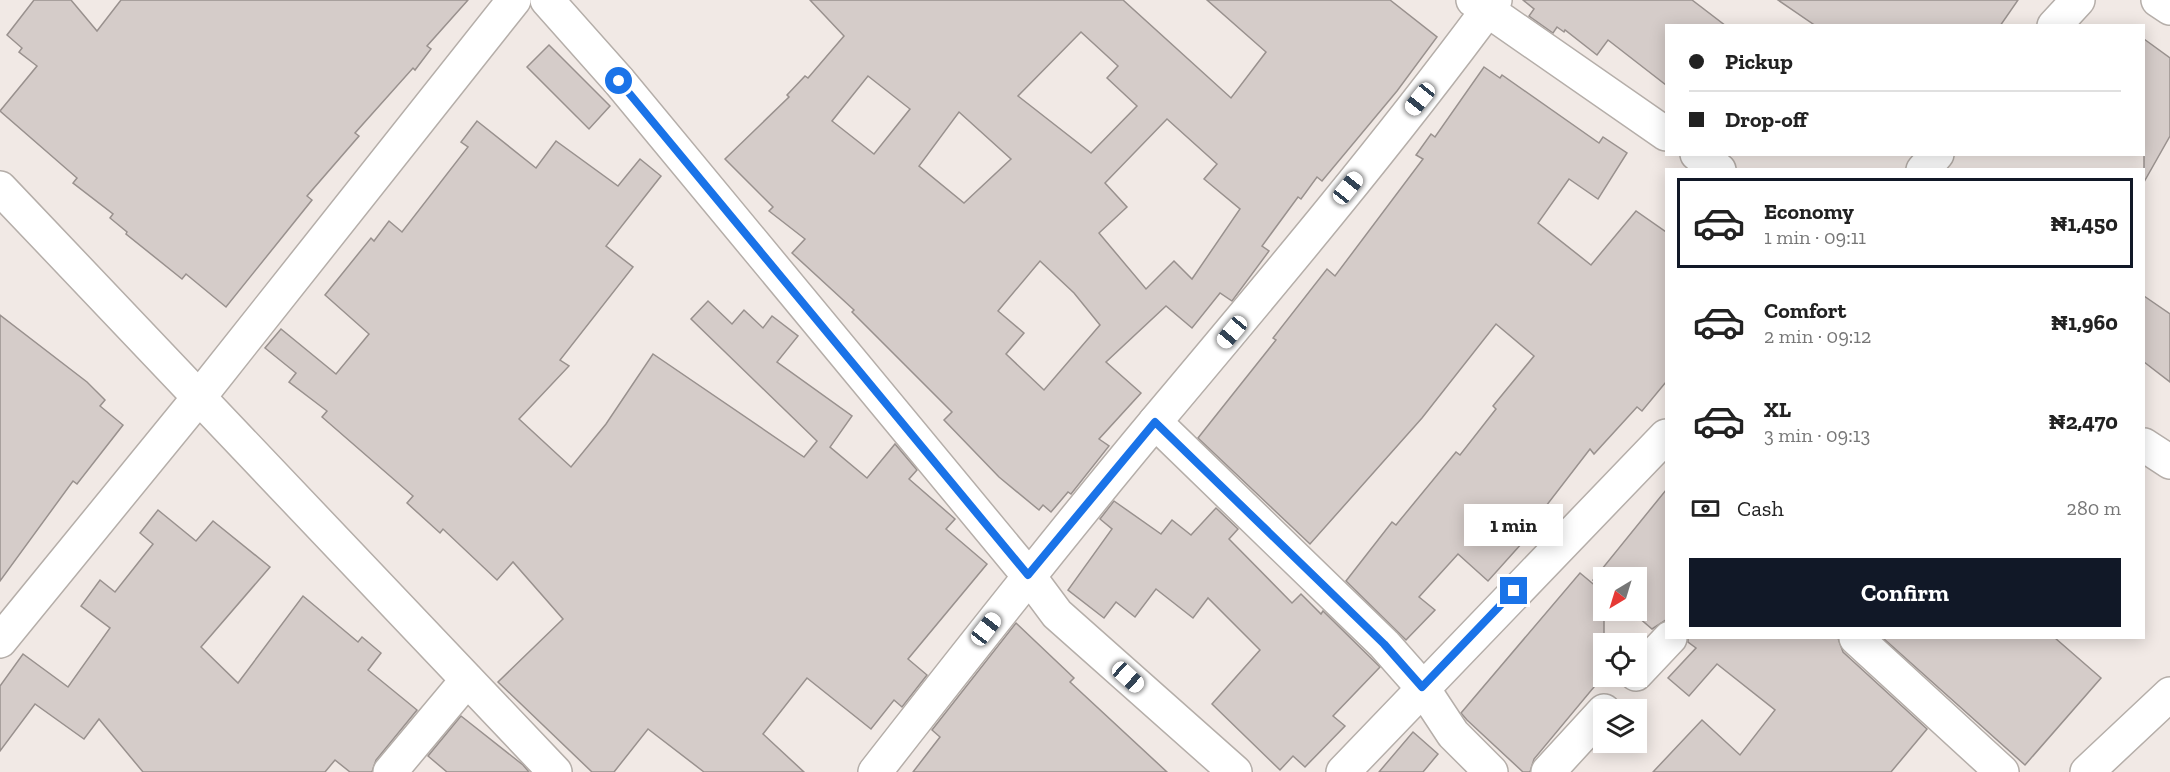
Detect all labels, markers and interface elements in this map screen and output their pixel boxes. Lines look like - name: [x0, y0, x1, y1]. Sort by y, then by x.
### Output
- text: Pickup: [1725, 48, 1793, 75]
- route start: [605, 67, 632, 94]
- car: [1402, 79, 1438, 119]
- text: Drop-off: [1725, 106, 1807, 133]
- car: [1330, 168, 1366, 208]
- icon: car: [1692, 196, 1746, 250]
- text: Economy: [1764, 198, 1854, 225]
- text: ₦1,450: [2050, 210, 2118, 237]
- text: 1 min · 09:11: [1764, 225, 1866, 249]
- icon: car: [1692, 295, 1746, 349]
- text: Comfort: [1764, 297, 1846, 324]
- text: ₦1,960: [2051, 309, 2118, 336]
- car: [1214, 312, 1250, 352]
- text: 2 min · 09:12: [1764, 324, 1871, 348]
- icon: car: [1692, 394, 1746, 448]
- text: XL: [1764, 396, 1791, 423]
- text: ₦2,470: [2048, 408, 2118, 435]
- text: 3 min · 09:13: [1764, 423, 1870, 447]
- icon: cash: [1689, 492, 1722, 525]
- text: Cash: [1737, 495, 1784, 522]
- text: 280 m: [2067, 496, 2121, 520]
- callout: 1 min: [1464, 504, 1564, 546]
- text: 1 min: [1490, 513, 1537, 537]
- button: Confirm: [1689, 558, 2121, 627]
- north arrow: [1593, 567, 1647, 621]
- map controls: [1593, 567, 1647, 753]
- route end: [1500, 577, 1527, 604]
- car: [968, 609, 1004, 649]
- button: locate: [1593, 633, 1647, 687]
- car: [1109, 658, 1147, 696]
- button: layers: [1593, 699, 1647, 753]

